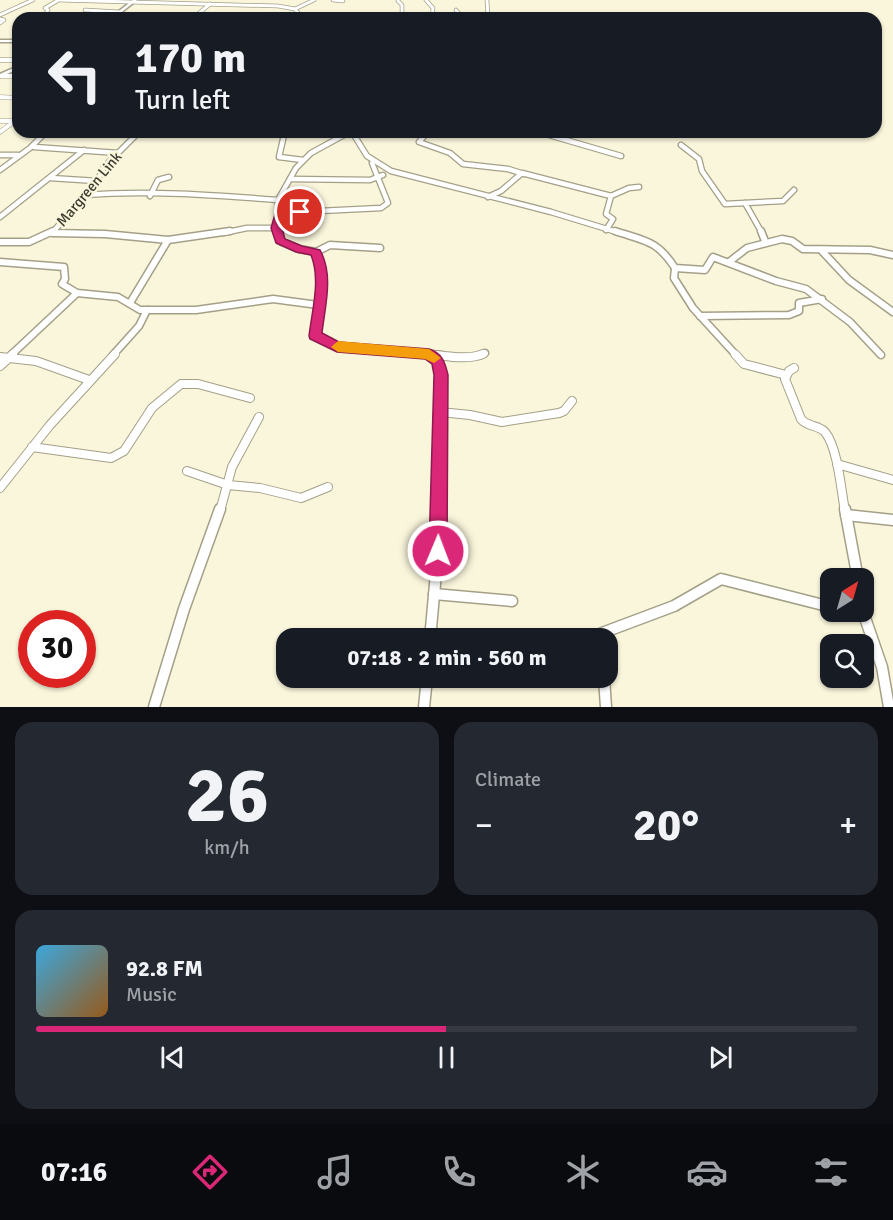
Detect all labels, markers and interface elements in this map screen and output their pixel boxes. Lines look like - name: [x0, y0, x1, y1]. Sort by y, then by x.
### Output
- text: 170 m: [135, 33, 246, 84]
- icon: left: [36, 36, 114, 114]
- text: Turn left: [135, 84, 230, 117]
- street label: Margreen Link: [53, 148, 126, 230]
- pin: [274, 186, 325, 237]
- icon: arrive: [283, 195, 316, 228]
- position arrow: [406, 519, 470, 583]
- north arrow: [820, 568, 874, 622]
- map controls: [820, 568, 874, 688]
- speed limit sign: 30: [18, 610, 96, 688]
- button: search: [820, 634, 874, 688]
- text: 07:18 · 2 min · 560 m: [347, 644, 547, 671]
- text: 26: [185, 748, 269, 844]
- text: Climate: [475, 767, 541, 792]
- text: 20°: [633, 798, 699, 853]
- text: −: [475, 805, 493, 846]
- text: +: [839, 805, 857, 846]
- text: km/h: [204, 835, 250, 860]
- text: 92.8 FM: [126, 955, 203, 982]
- text: Music: [126, 982, 177, 1007]
- icon: previous: [156, 1041, 189, 1074]
- icon: pause: [430, 1041, 463, 1074]
- icon: next: [704, 1041, 737, 1074]
- icon: directions: [189, 1151, 231, 1193]
- icon: music: [314, 1151, 356, 1193]
- icon: phone: [438, 1151, 480, 1193]
- icon: climate: [562, 1151, 604, 1193]
- icon: car: [686, 1151, 728, 1193]
- icon: filters: [810, 1151, 852, 1193]
- text: 07:16: [41, 1156, 107, 1189]

